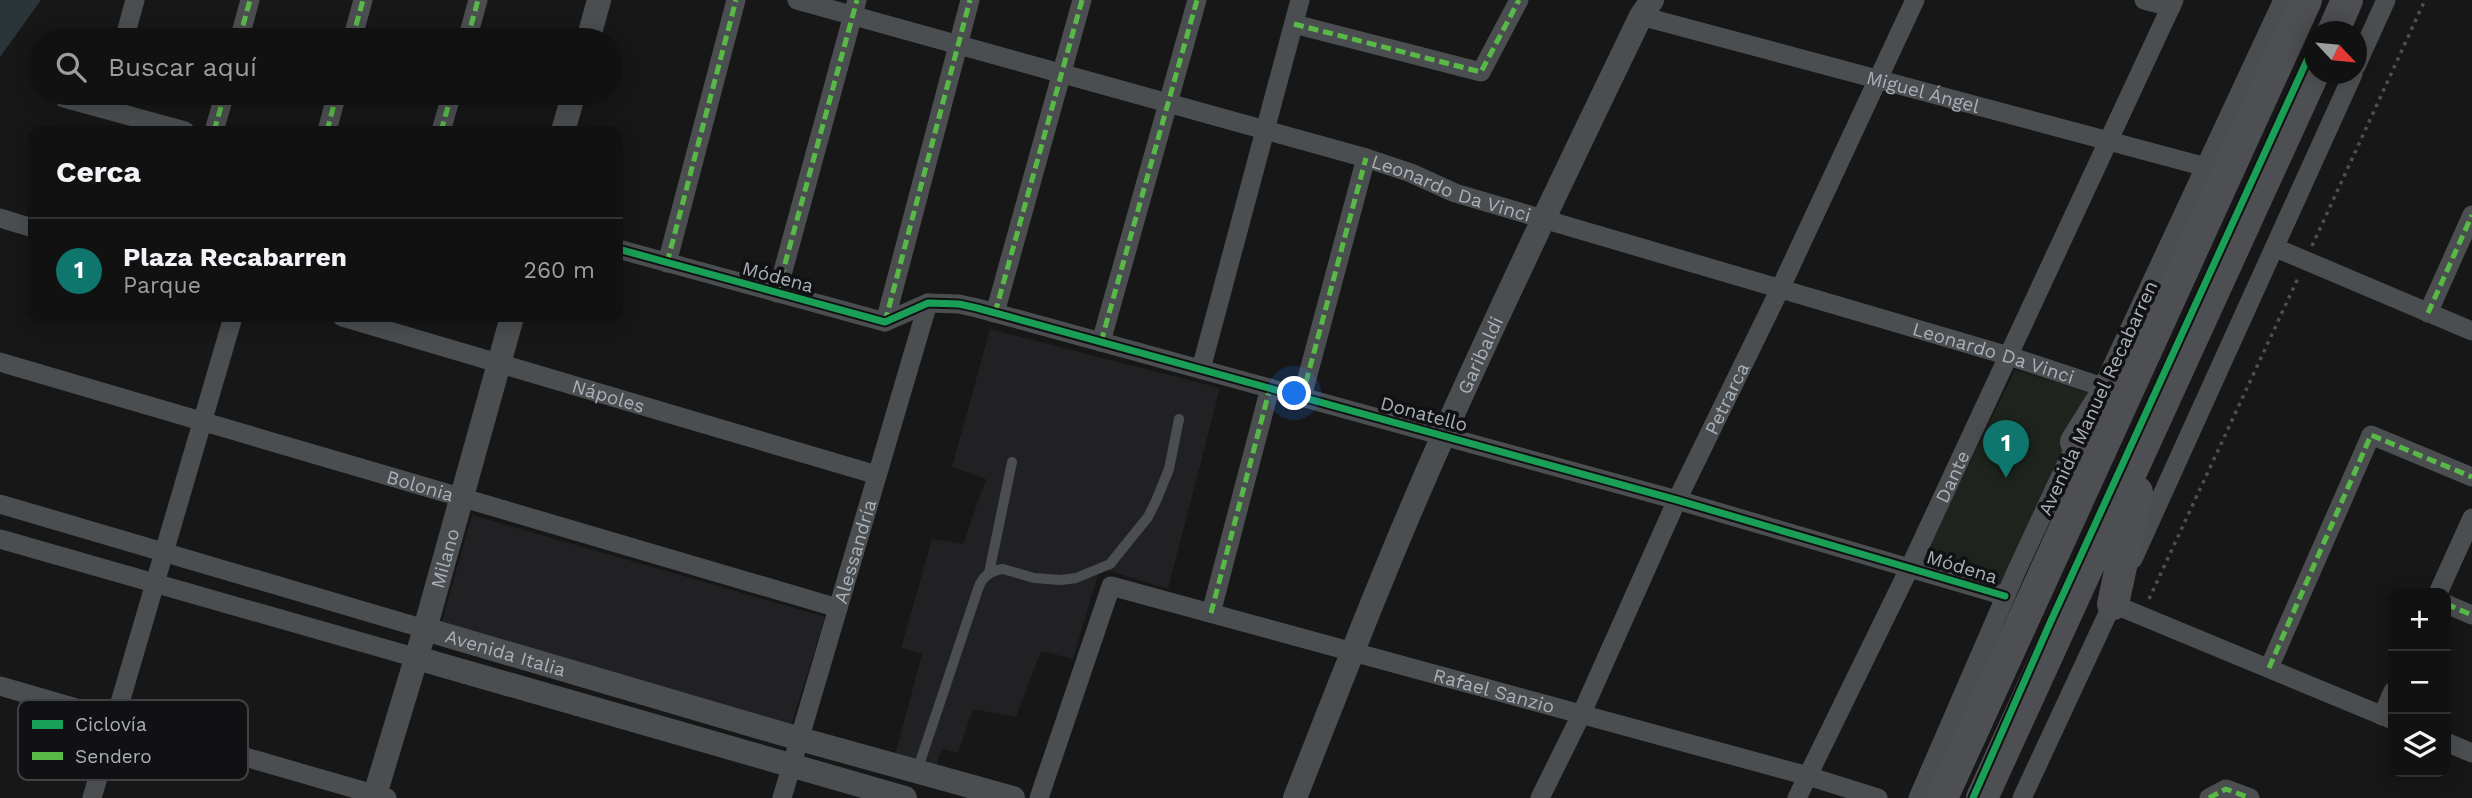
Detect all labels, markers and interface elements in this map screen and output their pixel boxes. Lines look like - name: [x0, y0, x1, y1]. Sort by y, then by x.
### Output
- north arrow: [2304, 21, 2367, 84]
- search box: [28, 28, 623, 105]
- icon: search: [52, 48, 90, 86]
- text: Buscar aquí: [108, 52, 257, 82]
- street label: Miguel Ángel: [1864, 65, 1982, 118]
- street label: Leonardo Da Vinci: [1369, 149, 1534, 226]
- text: Cerca: [56, 154, 141, 189]
- text: Plaza Recabarren: [123, 242, 347, 272]
- street label: Módena: [740, 256, 816, 298]
- text: 1: [74, 257, 84, 284]
- text: 260 m: [524, 257, 595, 284]
- text: Parque: [123, 272, 201, 299]
- street label: Avenida Manuel Recabarren: [2033, 277, 2163, 519]
- street label: Garibaldi: [1452, 313, 1508, 397]
- street label: Leonardo Da Vinci: [1910, 317, 2077, 388]
- street label: Petrarca: [1699, 359, 1754, 438]
- street label: Nápoles: [570, 374, 648, 417]
- your location: [1277, 376, 1311, 410]
- street label: Donatello: [1378, 391, 1470, 437]
- pin: 1: [1983, 420, 2029, 478]
- street label: Dante: [1930, 447, 1974, 506]
- street label: Bolonia: [384, 465, 457, 506]
- street label: Alessandría: [828, 497, 881, 606]
- street label: Milano: [425, 526, 464, 591]
- street label: Módena: [1924, 545, 2000, 589]
- map controls: [2388, 588, 2451, 777]
- button: +: [2388, 588, 2451, 651]
- street label: Avenida Italia: [443, 624, 569, 681]
- button: −: [2388, 651, 2451, 714]
- street label: Rafael Sanzio: [1431, 663, 1557, 718]
- legend: [18, 700, 248, 780]
- text: Ciclovía: [75, 713, 147, 736]
- button: layers: [2388, 714, 2451, 777]
- text: Sendero: [75, 745, 152, 768]

